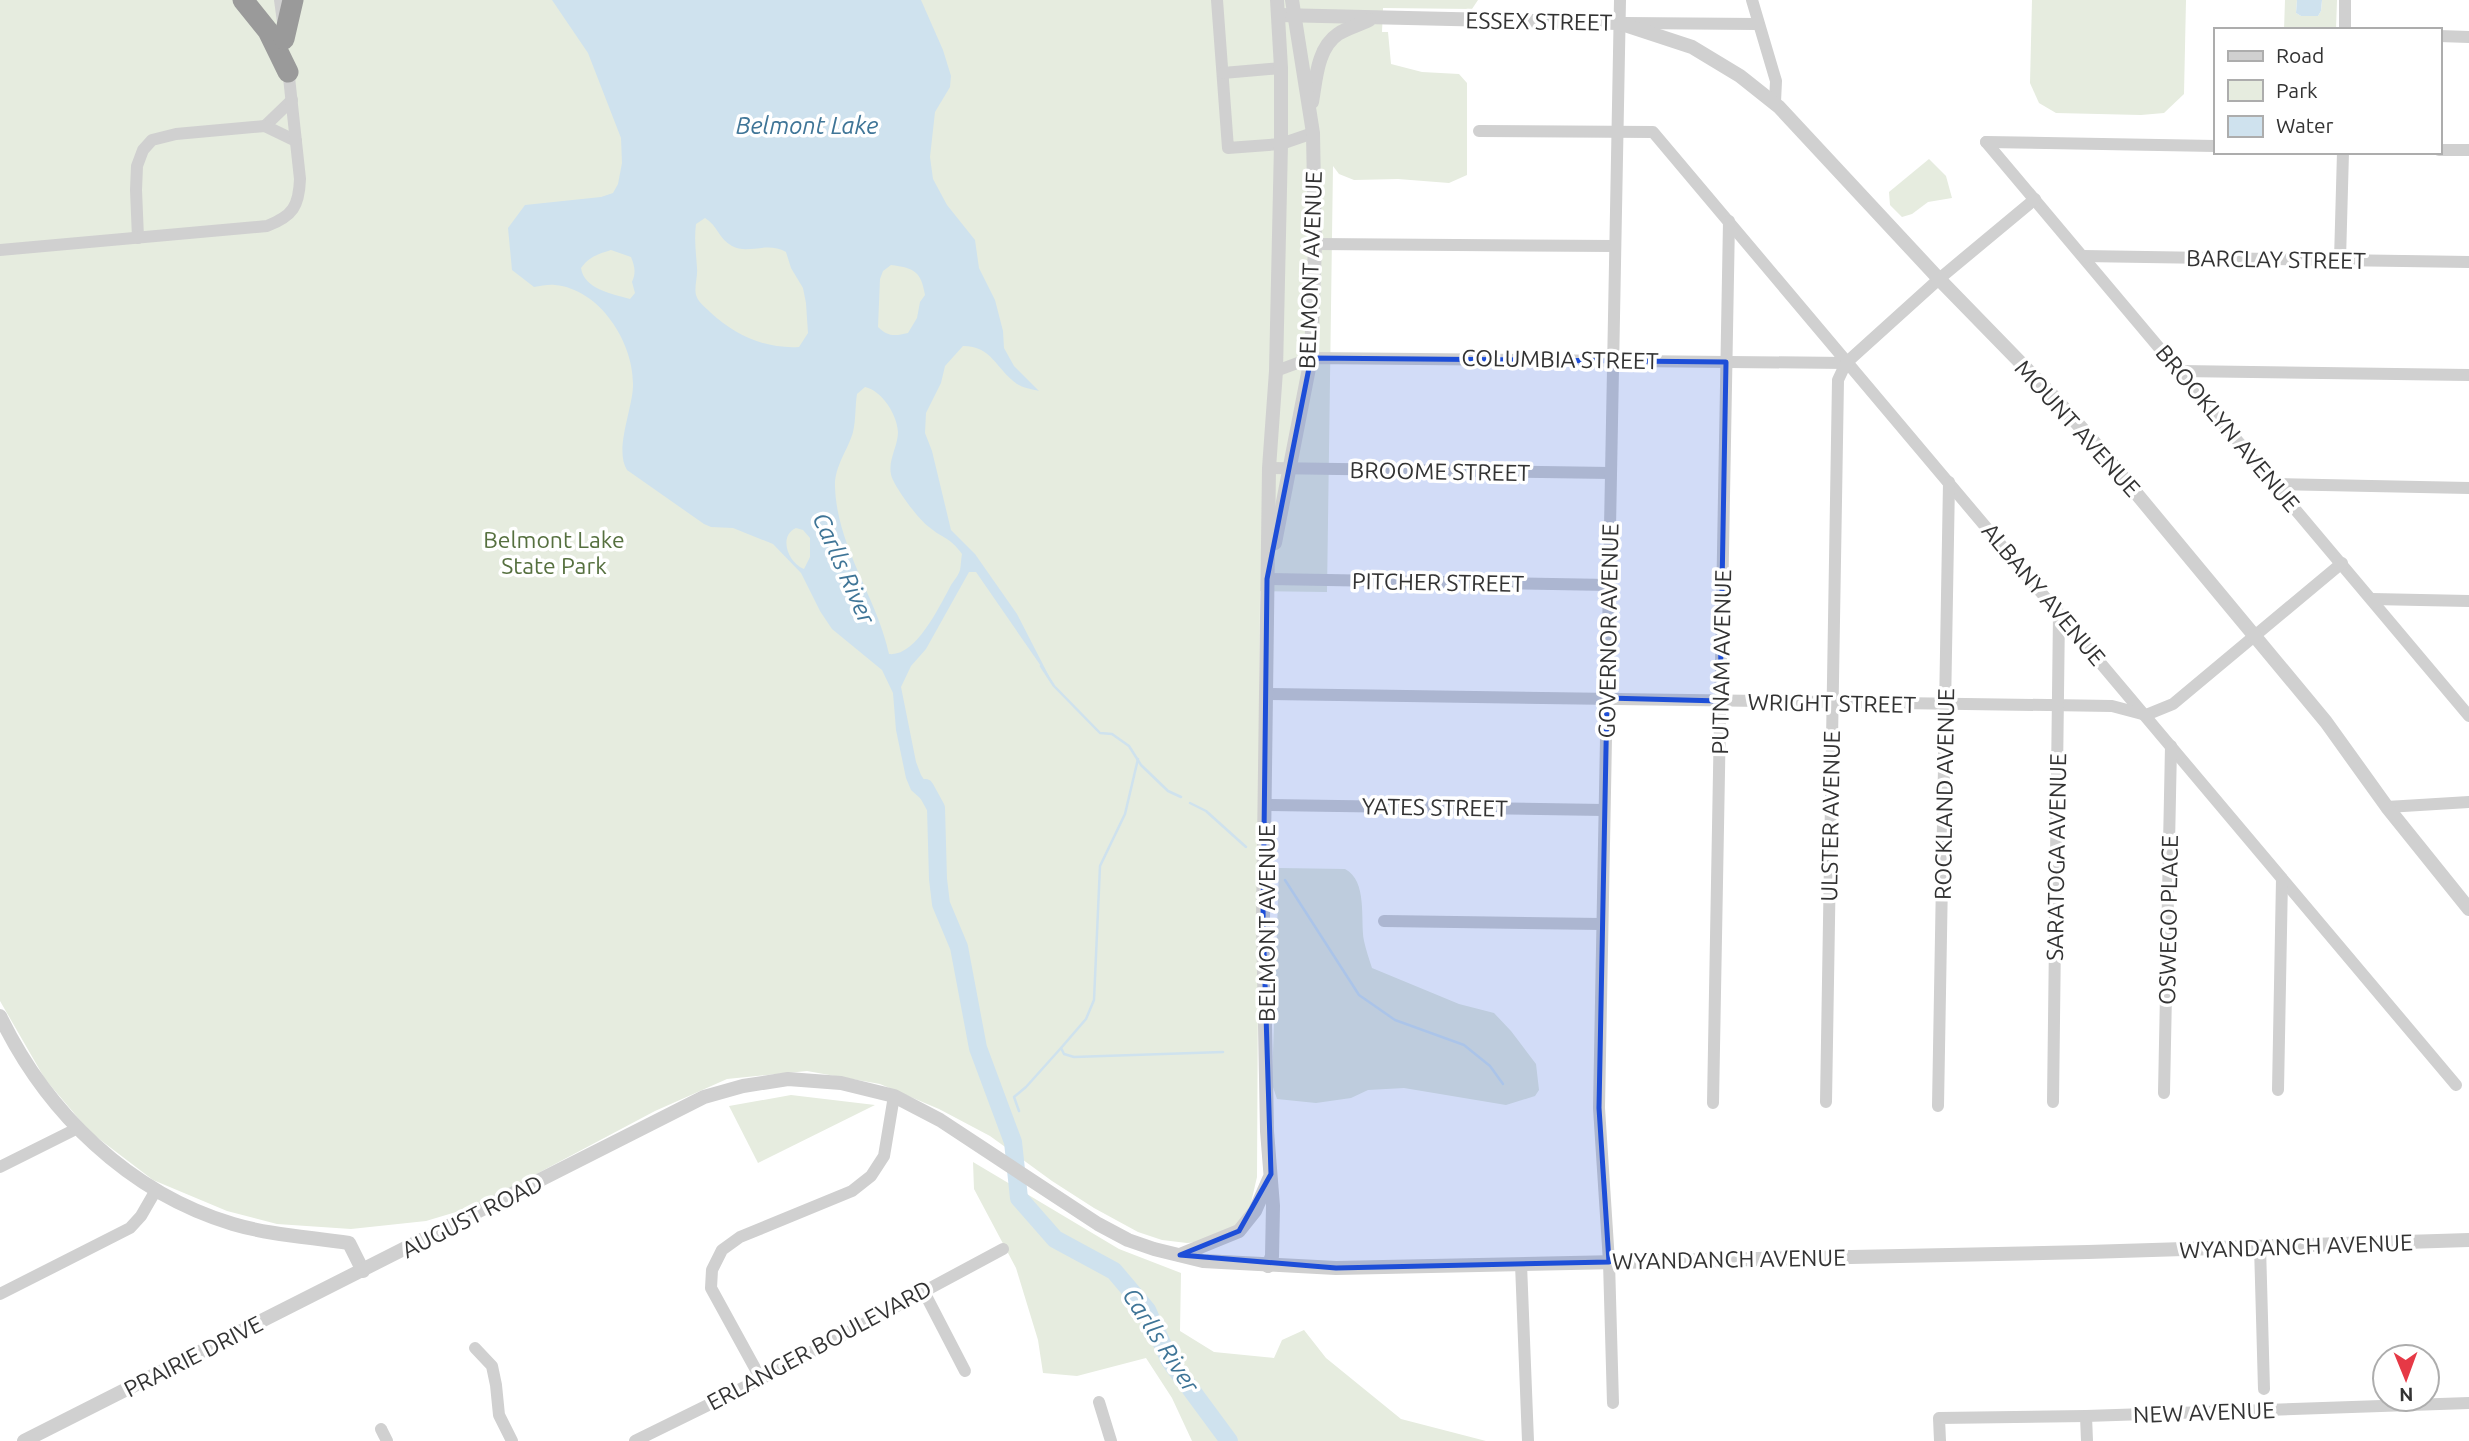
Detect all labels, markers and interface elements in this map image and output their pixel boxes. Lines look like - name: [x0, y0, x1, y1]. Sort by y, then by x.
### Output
- street label: ESSEX STREET: [1465, 7, 1613, 35]
- legend: [2214, 28, 2441, 154]
- text: Road: [2276, 43, 2324, 67]
- text: Park: [2276, 78, 2318, 102]
- water label: Belmont Lake: [736, 112, 878, 139]
- text: Water: [2276, 113, 2334, 137]
- street label: BELMONT AVENUE: [1294, 171, 1326, 369]
- street label: BARCLAY STREET: [2186, 245, 2366, 273]
- street label: BROOKLYN AVENUE: [2151, 340, 2305, 516]
- street label: COLUMBIA STREET: [1461, 345, 1659, 373]
- street label: MOUNT AVENUE: [2010, 355, 2146, 501]
- street label: BROOME STREET: [1350, 457, 1531, 485]
- water label: Carlls River: [807, 508, 881, 629]
- street label: ALBANY AVENUE: [1977, 518, 2111, 670]
- street label: GOVERNOR AVENUE: [1594, 523, 1622, 739]
- park label: Belmont Lake State Park: [483, 527, 625, 578]
- street label: PITCHER STREET: [1352, 568, 1525, 596]
- street label: PUTNAM AVENUE: [1707, 569, 1735, 755]
- street label: ROCKLAND AVENUE: [1930, 688, 1958, 900]
- street label: WRIGHT STREET: [1748, 689, 1917, 717]
- street label: ULSTER AVENUE: [1816, 730, 1844, 902]
- street label: SARATOGA AVENUE: [2042, 753, 2070, 961]
- street label: YATES STREET: [1362, 793, 1508, 821]
- street label: BELMONT AVENUE: [1254, 824, 1279, 1022]
- street label: OSWEGO PLACE: [2154, 835, 2182, 1005]
- street label: AUGUST ROAD: [397, 1170, 547, 1262]
- street label: WYANDANCH AVENUE: [2179, 1229, 2413, 1263]
- street label: WYANDANCH AVENUE: [1612, 1244, 1846, 1274]
- street label: ERLANGER BOULEVARD: [703, 1275, 935, 1415]
- water label: Carlls River: [1117, 1283, 1205, 1398]
- street label: PRAIRIE DRIVE: [120, 1310, 266, 1402]
- north arrow: [2371, 1343, 2441, 1413]
- text: N: [2399, 1384, 2414, 1406]
- street label: NEW AVENUE: [2133, 1397, 2275, 1427]

